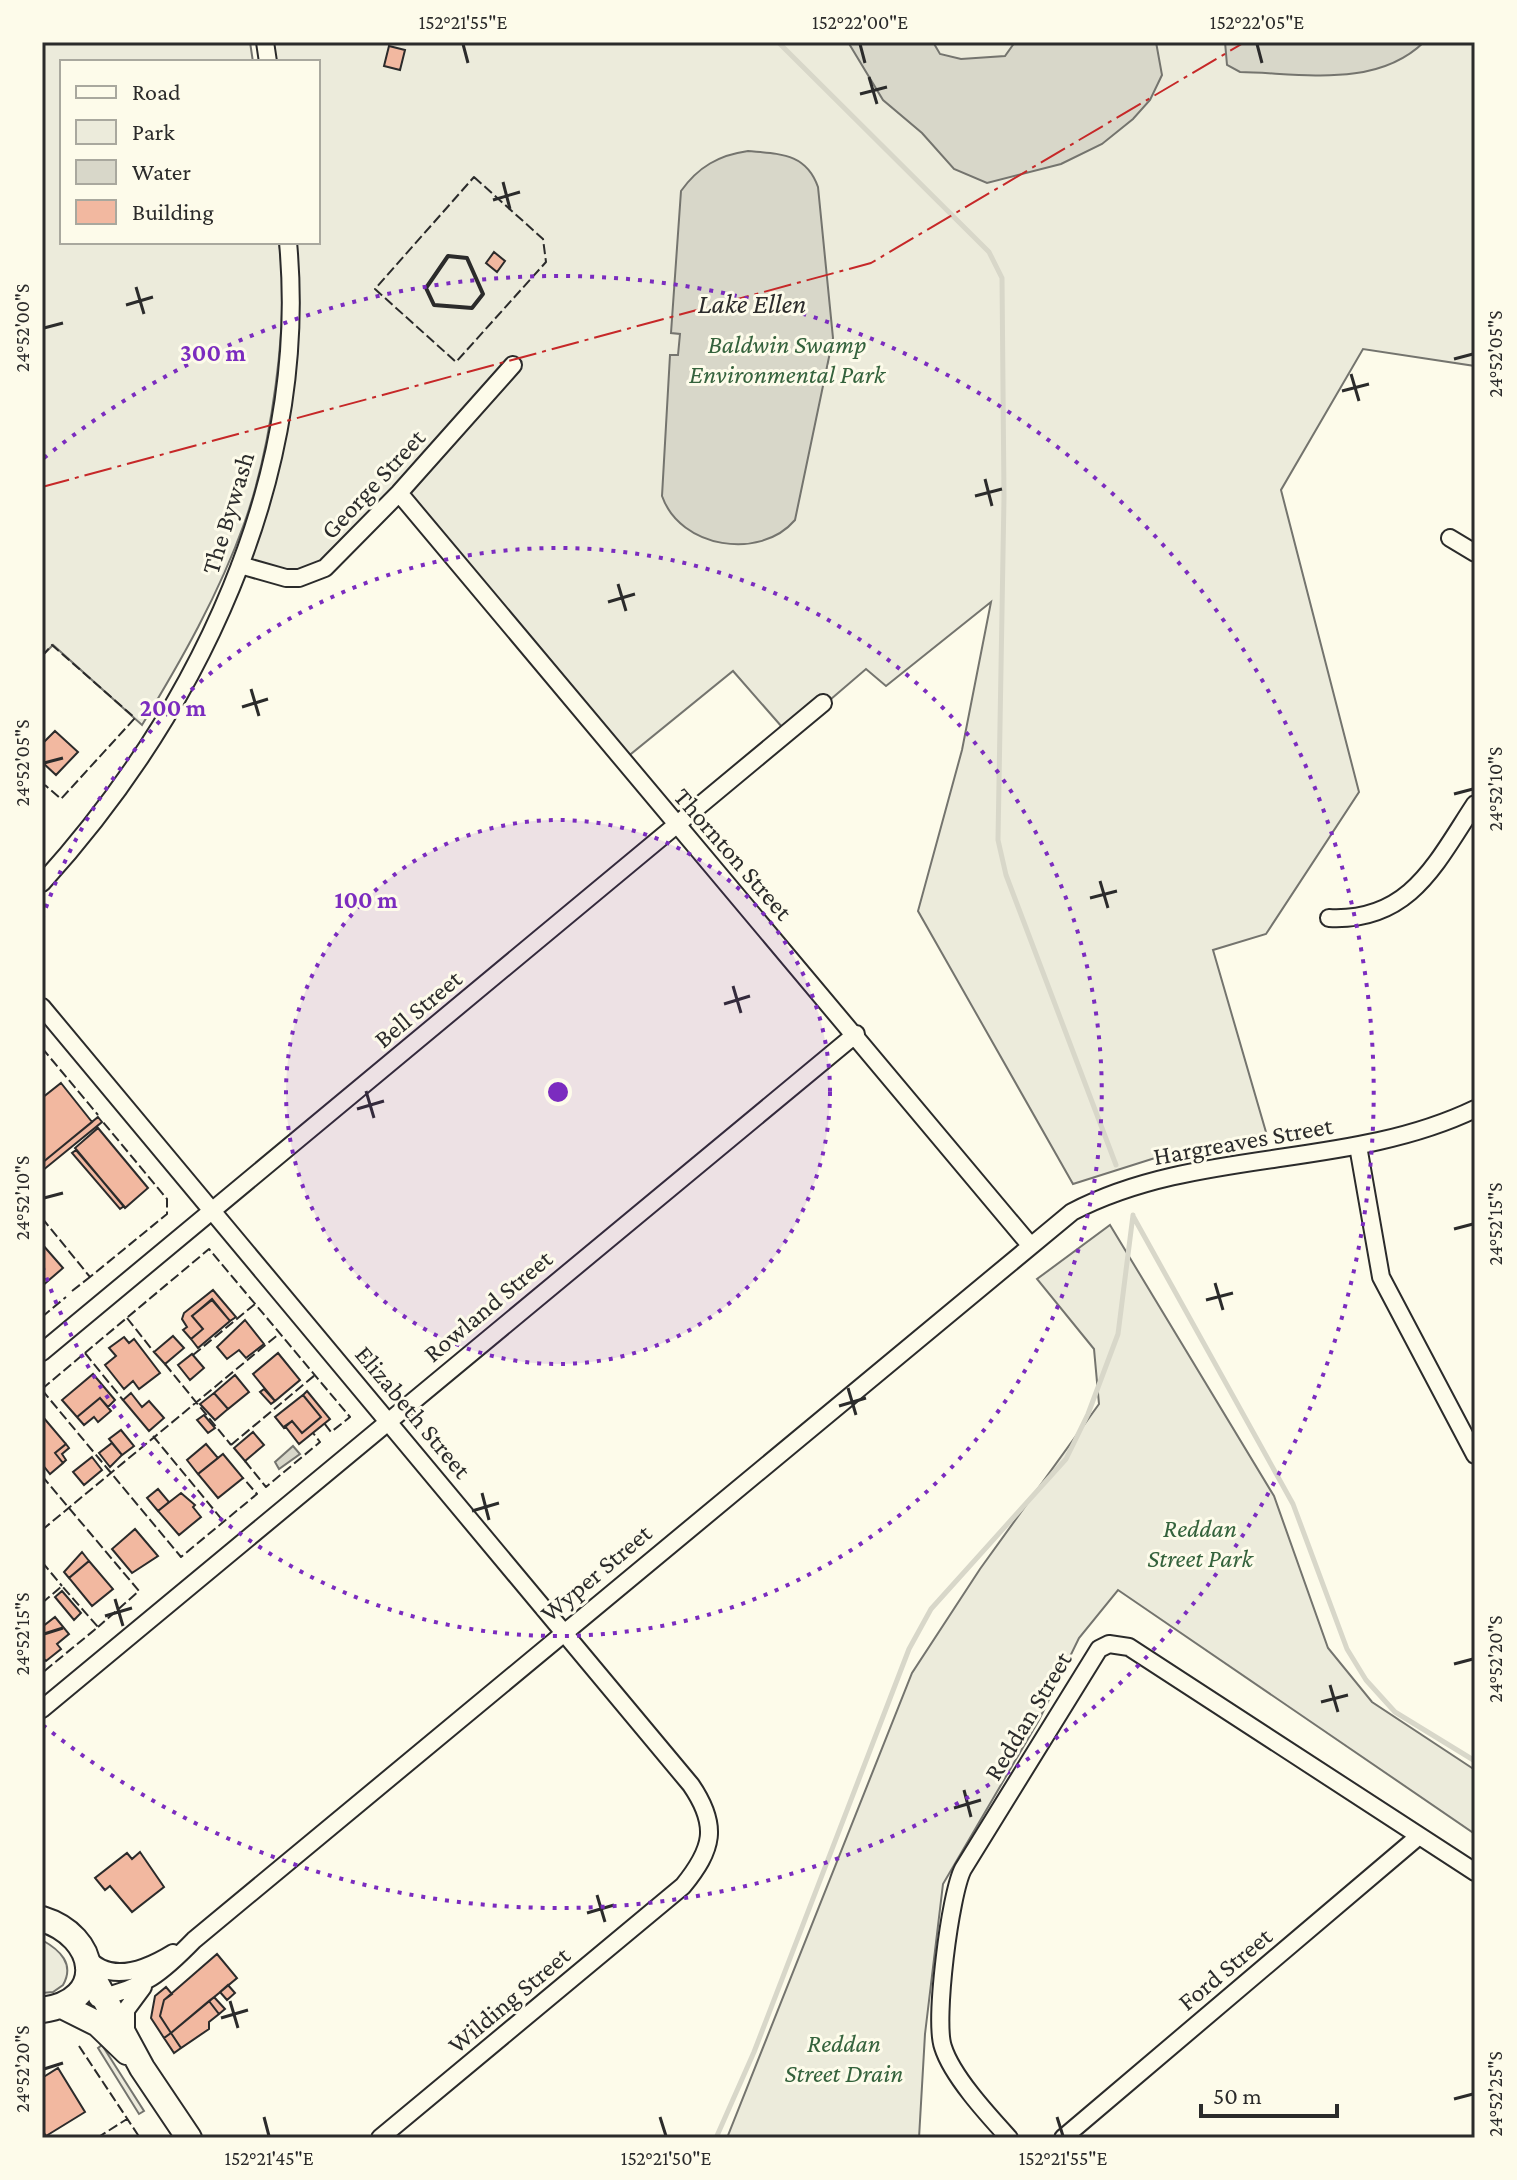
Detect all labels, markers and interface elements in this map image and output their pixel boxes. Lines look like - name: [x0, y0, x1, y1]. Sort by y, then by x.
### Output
- text: 152°21'55"E: [419, 11, 507, 33]
- text: 152°22'00"E: [812, 11, 908, 33]
- text: 152°22'05"E: [1210, 11, 1304, 33]
- legend: [60, 60, 320, 244]
- text: Road: [132, 78, 181, 105]
- text: Park: [132, 118, 175, 145]
- text: Water: [132, 158, 191, 185]
- text: Building: [132, 198, 214, 225]
- text: 24°52'00"S: [11, 284, 33, 372]
- water label: Lake Ellen: [698, 288, 806, 319]
- text: 24°52'05"S: [1484, 311, 1506, 397]
- park label: Baldwin Swamp Environmental Park: [689, 330, 887, 389]
- text: 300 m: [180, 339, 247, 366]
- street label: George Street: [315, 423, 431, 545]
- street label: The Bywash: [196, 448, 260, 577]
- text: 200 m: [140, 694, 207, 721]
- text: 24°52'05"S: [11, 720, 33, 806]
- text: 24°52'10"S: [1484, 747, 1506, 831]
- street label: Thornton Street: [668, 782, 798, 926]
- text: 100 m: [334, 886, 398, 913]
- street label: Bell Street: [368, 964, 468, 1054]
- centre of rings: [544, 1078, 572, 1106]
- street label: Hargreaves Street: [1151, 1111, 1335, 1171]
- text: 24°52'10"S: [11, 1156, 33, 1240]
- text: 24°52'15"S: [1484, 1183, 1506, 1266]
- street label: Rowland Street: [418, 1244, 558, 1368]
- street label: Elizabeth Street: [349, 1340, 477, 1484]
- park label: Reddan Street Park: [1147, 1514, 1254, 1573]
- street label: Wyper Street: [535, 1518, 658, 1628]
- text: 24°52'15"S: [11, 1593, 33, 1676]
- text: 24°52'20"S: [1484, 1615, 1506, 1703]
- street label: Reddan Street: [978, 1646, 1078, 1785]
- street label: Ford Street: [1172, 1921, 1278, 2017]
- street label: Wilding Street: [442, 1940, 576, 2059]
- text: 24°52'20"S: [11, 2025, 33, 2113]
- park label: Reddan Street Drain: [785, 2029, 903, 2088]
- text: 24°52'25"S: [1484, 2051, 1506, 2137]
- scale bar: [1201, 2068, 1337, 2118]
- text: 50 m: [1213, 2082, 1262, 2109]
- text: 152°21'45"E: [224, 2147, 314, 2169]
- text: 152°21'50"E: [621, 2147, 711, 2169]
- text: 152°21'55"E: [1019, 2147, 1107, 2169]

